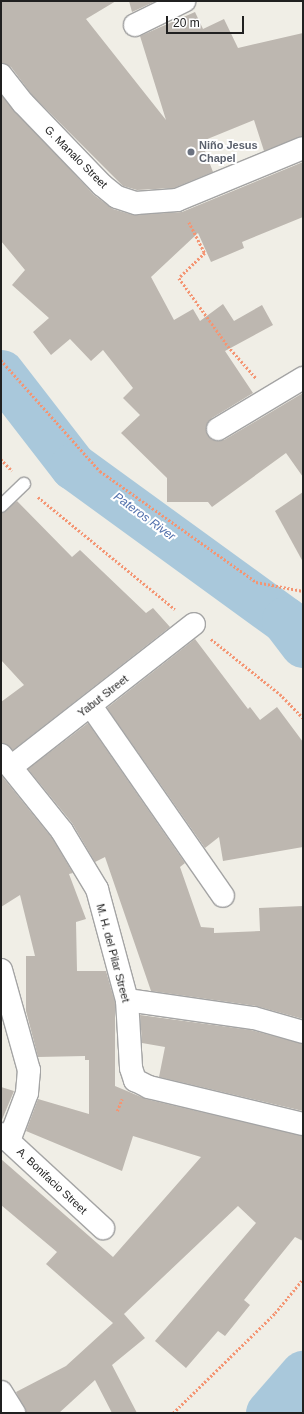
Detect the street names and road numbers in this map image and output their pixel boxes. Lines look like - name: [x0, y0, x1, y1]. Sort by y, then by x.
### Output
- street label: G. Manalo Street: [42, 123, 110, 191]
- street label: Yabut Street: [75, 672, 131, 720]
- street label: M. H. del Pilar Street: [93, 902, 133, 1004]
- street label: A. Bonifacio Street: [14, 1145, 90, 1217]

